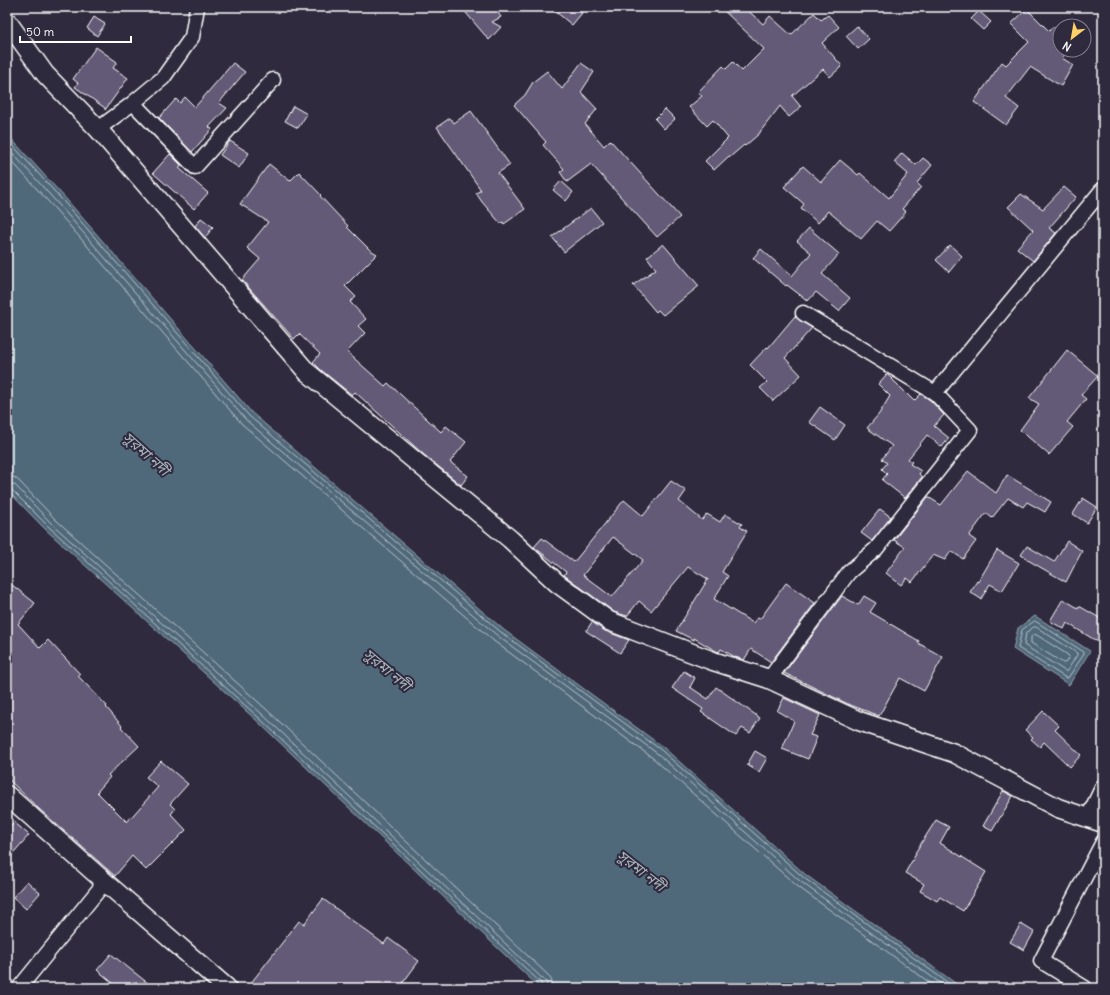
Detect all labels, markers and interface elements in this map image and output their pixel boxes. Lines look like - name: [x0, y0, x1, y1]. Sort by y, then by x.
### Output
- scale bar: [20, 18, 131, 44]
- north arrow: [1052, 18, 1092, 58]
- text: 50 m: [26, 24, 55, 39]
- text: N: [1060, 39, 1074, 55]
- water label: সুরমা নদী: [119, 428, 176, 482]
- water label: সুরমা নদী: [360, 644, 417, 697]
- water label: সুরমা নদী: [613, 846, 672, 897]

